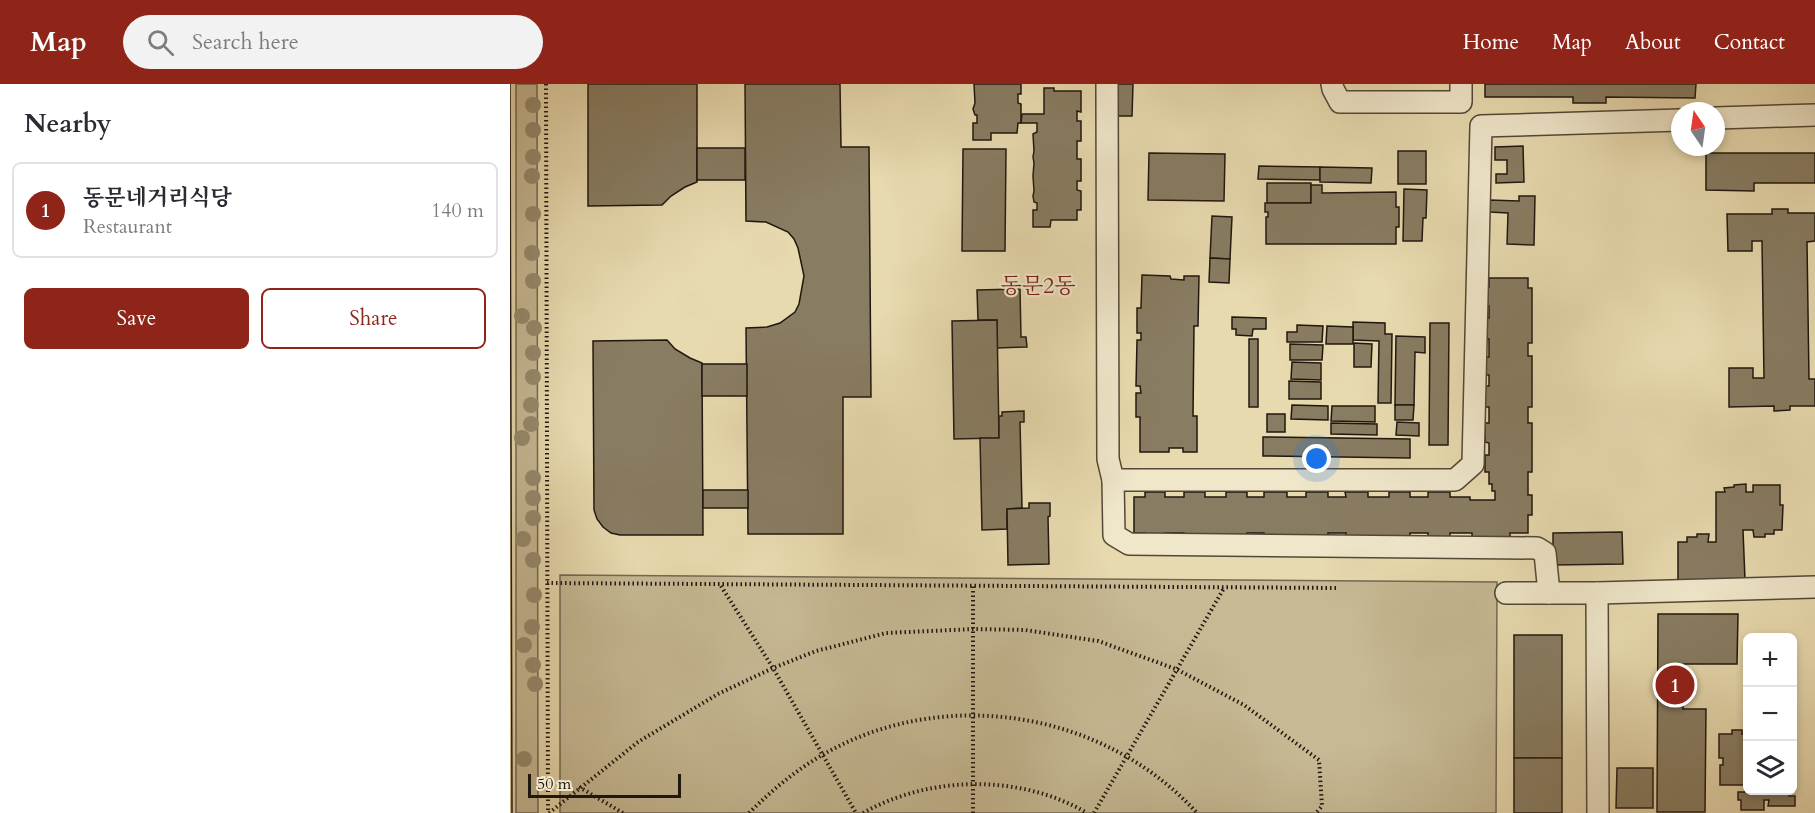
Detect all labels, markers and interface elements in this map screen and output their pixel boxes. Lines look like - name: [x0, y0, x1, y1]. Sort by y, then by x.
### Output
- search box: [123, 15, 543, 69]
- text: Map: [30, 23, 87, 61]
- icon: search: [144, 26, 177, 59]
- text: Search here: [192, 27, 299, 57]
- text: Home: [1463, 28, 1519, 57]
- text: Map: [1552, 28, 1592, 57]
- text: About: [1625, 28, 1681, 57]
- text: Contact: [1714, 28, 1785, 57]
- north arrow: [1671, 102, 1725, 156]
- text: Nearby: [24, 106, 112, 141]
- text: 동문네거리식당: [83, 183, 232, 213]
- text: 1: [40, 197, 51, 224]
- text: 140 m: [431, 197, 484, 224]
- text: Restaurant: [83, 213, 172, 240]
- district label: 동문2동: [1000, 271, 1076, 301]
- button: Save: [24, 288, 249, 349]
- button: Share: [261, 288, 486, 349]
- your location: [1302, 444, 1331, 473]
- map controls: [1743, 633, 1797, 795]
- button: +: [1743, 633, 1797, 687]
- pin: 1: [1656, 662, 1694, 708]
- button: −: [1743, 687, 1797, 741]
- button: layers: [1743, 741, 1797, 795]
- scale bar: [528, 771, 681, 798]
- text: 50 m: [537, 773, 571, 795]

